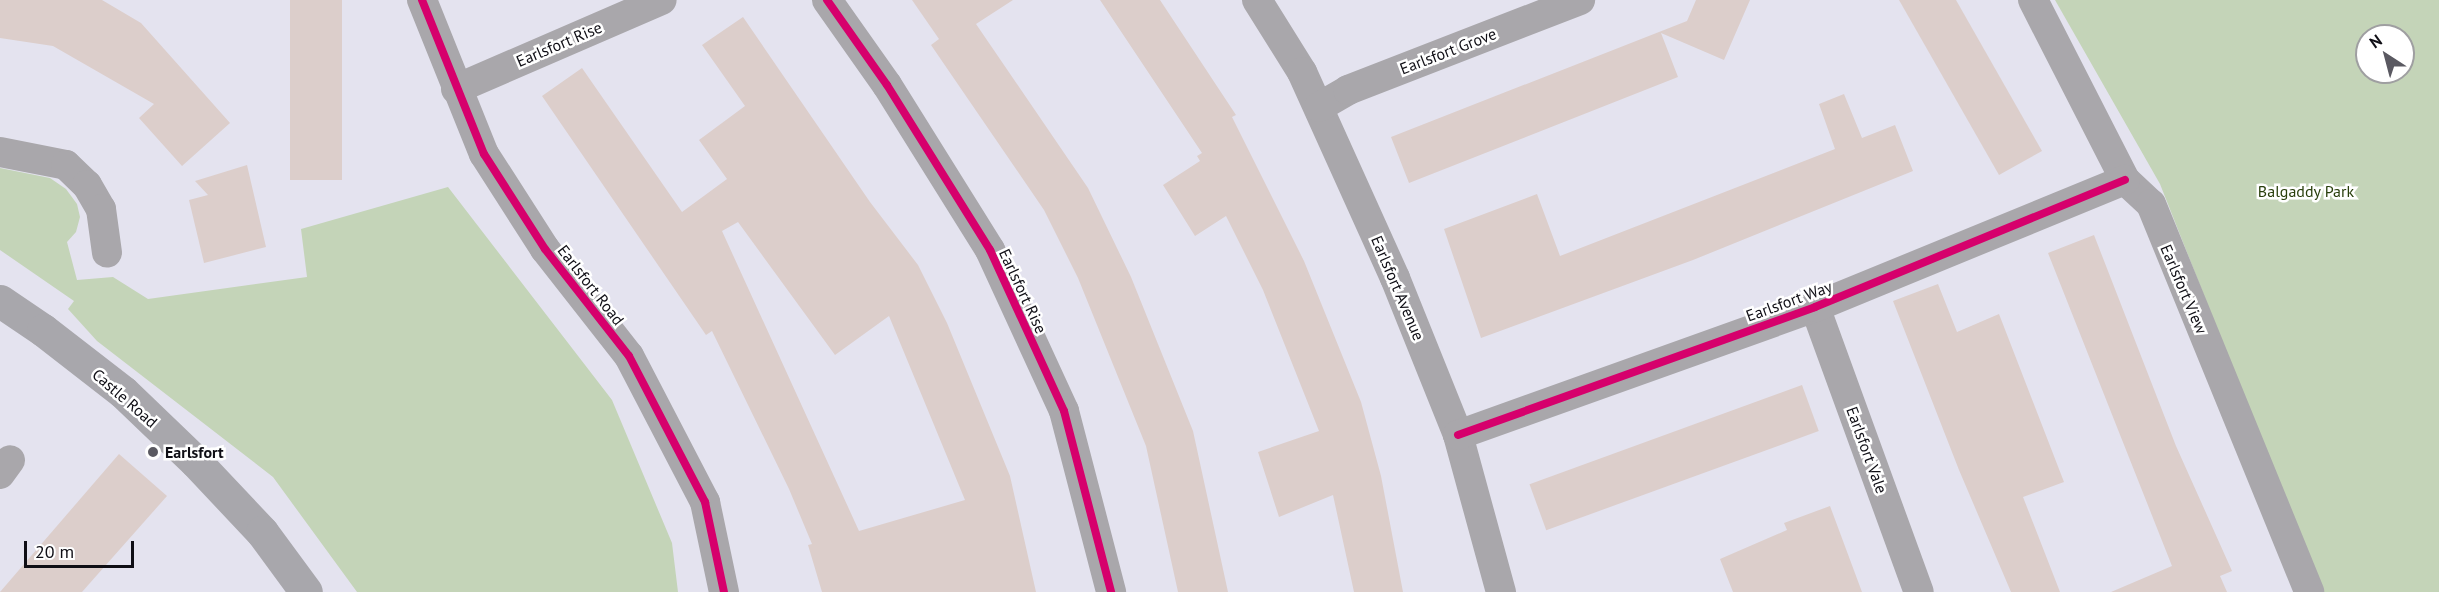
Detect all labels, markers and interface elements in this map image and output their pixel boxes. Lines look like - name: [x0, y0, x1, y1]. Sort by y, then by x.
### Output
- street label: Earlsfort Rise: [513, 17, 605, 71]
- street label: Earlsfort Grove: [1397, 24, 1499, 78]
- north arrow: [2355, 24, 2415, 84]
- text: N: [2365, 30, 2386, 52]
- park label: Balgaddy Park: [2258, 181, 2354, 201]
- street label: Earlsfort Avenue: [1367, 232, 1429, 344]
- street label: Earlsfort Road: [554, 241, 628, 329]
- street label: Earlsfort View: [2156, 241, 2212, 337]
- street label: Earlsfort Rise: [995, 246, 1051, 336]
- street label: Earlsfort Way: [1743, 277, 1835, 325]
- street label: Castle Road: [89, 365, 161, 431]
- street label: Earlsfort Vale: [1842, 404, 1892, 496]
- place label: Earlsfort: [165, 442, 224, 462]
- marker: Earlsfort: [146, 445, 160, 459]
- scale bar: [27, 529, 136, 567]
- text: 20 m: [35, 540, 74, 563]

